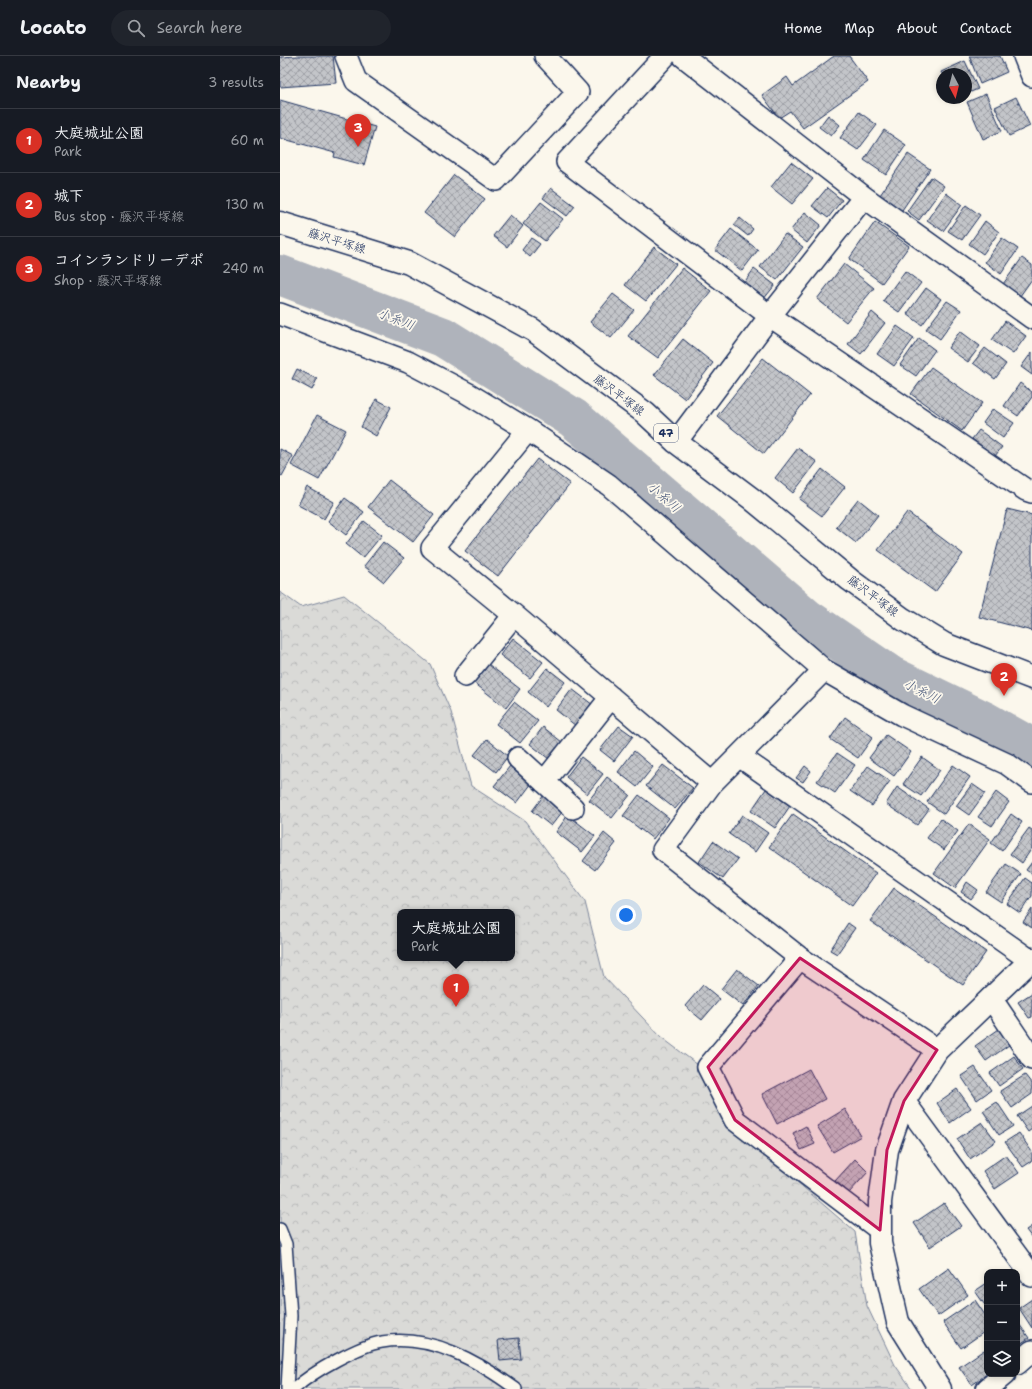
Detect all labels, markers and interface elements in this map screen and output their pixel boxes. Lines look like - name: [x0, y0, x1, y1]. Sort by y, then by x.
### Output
- search box: [111, 10, 391, 46]
- text: Locato: [20, 15, 87, 40]
- icon: search: [125, 17, 147, 39]
- text: Search here: [157, 18, 242, 38]
- text: Home: [784, 19, 823, 37]
- text: Map: [845, 19, 875, 37]
- text: About: [897, 19, 938, 37]
- text: Contact: [960, 19, 1012, 37]
- north arrow: [936, 68, 972, 104]
- text: Nearby: [16, 71, 81, 93]
- text: 3 results: [208, 74, 264, 91]
- pin: 3: [345, 114, 371, 147]
- text: 大庭城址公園: [54, 123, 144, 143]
- text: 1: [26, 132, 32, 149]
- text: 60 m: [231, 132, 264, 149]
- text: Park: [54, 143, 82, 160]
- text: 城下: [54, 186, 84, 206]
- text: 2: [24, 196, 34, 213]
- text: 130 m: [226, 196, 264, 213]
- text: Bus stop · 藤沢平塚線: [54, 208, 184, 225]
- street label: 藤沢平塚線: [306, 225, 368, 257]
- text: コインランドリーデポ: [54, 250, 204, 270]
- text: 3: [24, 260, 34, 277]
- text: 240 m: [222, 260, 264, 277]
- text: Shop · 藤沢平塚線: [54, 272, 162, 289]
- water label: 小糸川: [375, 304, 417, 334]
- street label: 藤沢平塚線: [590, 371, 648, 419]
- road number: 47: [654, 424, 678, 442]
- water label: 小糸川: [644, 478, 684, 516]
- street label: 藤沢平塚線: [844, 572, 902, 620]
- pin: 2: [991, 663, 1017, 696]
- water label: 小糸川: [901, 675, 943, 707]
- your location: [616, 905, 636, 925]
- popup: [397, 909, 515, 961]
- text: 大庭城址公園: [411, 918, 501, 938]
- text: Park: [411, 938, 439, 955]
- pin: 1: [443, 974, 469, 1007]
- map controls: [984, 1269, 1020, 1377]
- button: +: [984, 1269, 1020, 1305]
- button: −: [984, 1305, 1020, 1341]
- button: layers: [984, 1341, 1020, 1377]

